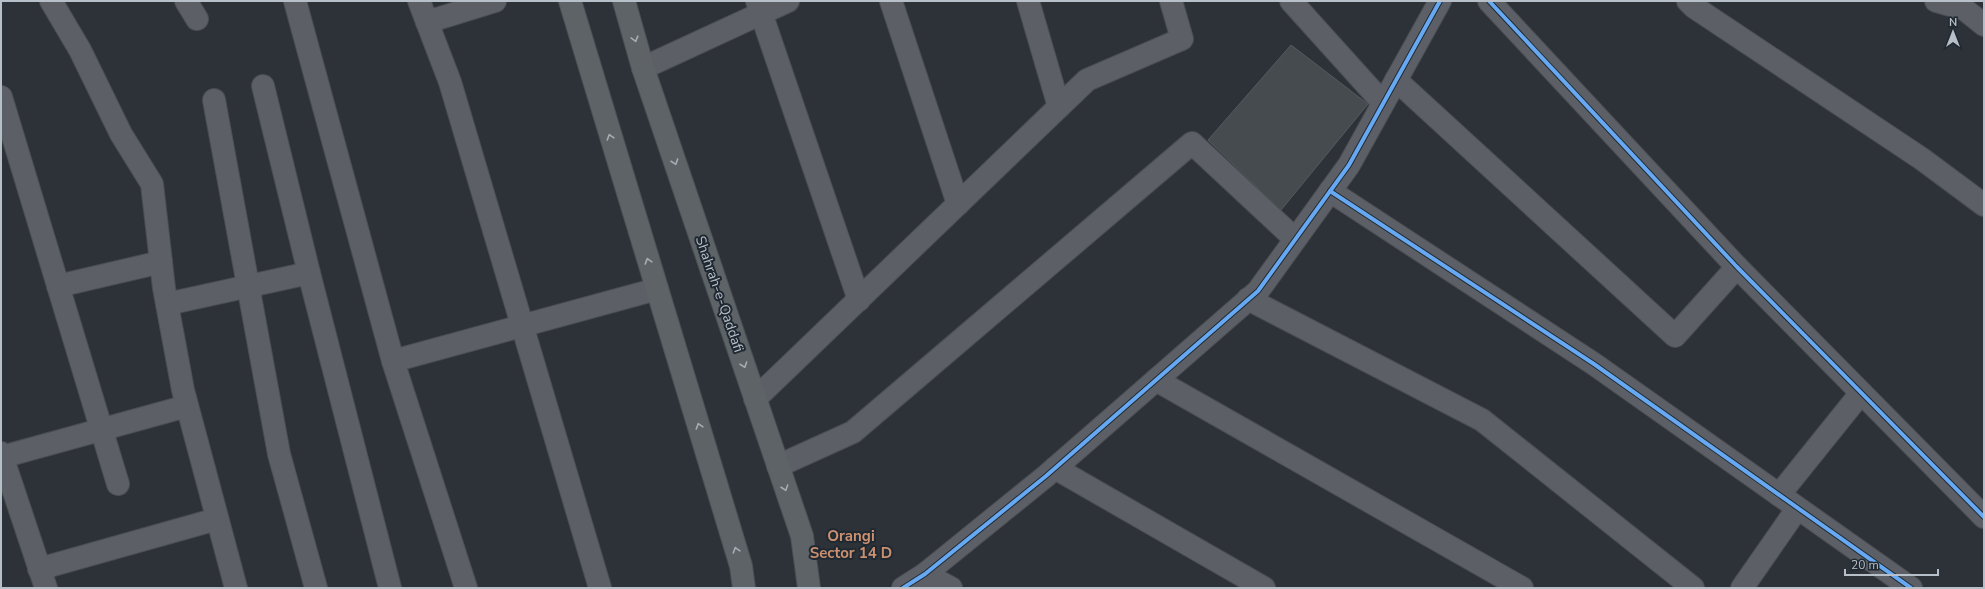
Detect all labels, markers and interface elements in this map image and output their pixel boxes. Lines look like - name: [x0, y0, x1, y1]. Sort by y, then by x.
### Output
- north arrow: [1933, 12, 1973, 52]
- text: N: [1949, 15, 1957, 30]
- one-way arrow: [630, 35, 639, 42]
- one-way arrow: [606, 133, 615, 140]
- one-way arrow: [670, 159, 679, 166]
- street label: Shahrah-e-Qaddafi: [691, 234, 748, 355]
- one-way arrow: [644, 258, 653, 265]
- one-way arrow: [739, 361, 747, 368]
- one-way arrow: [695, 422, 704, 429]
- one-way arrow: [781, 484, 789, 491]
- district label: Orangi Sector 14 D: [810, 526, 892, 563]
- one-way arrow: [733, 547, 741, 554]
- scale bar: [1845, 551, 1938, 577]
- text: 20 m: [1851, 557, 1879, 573]

